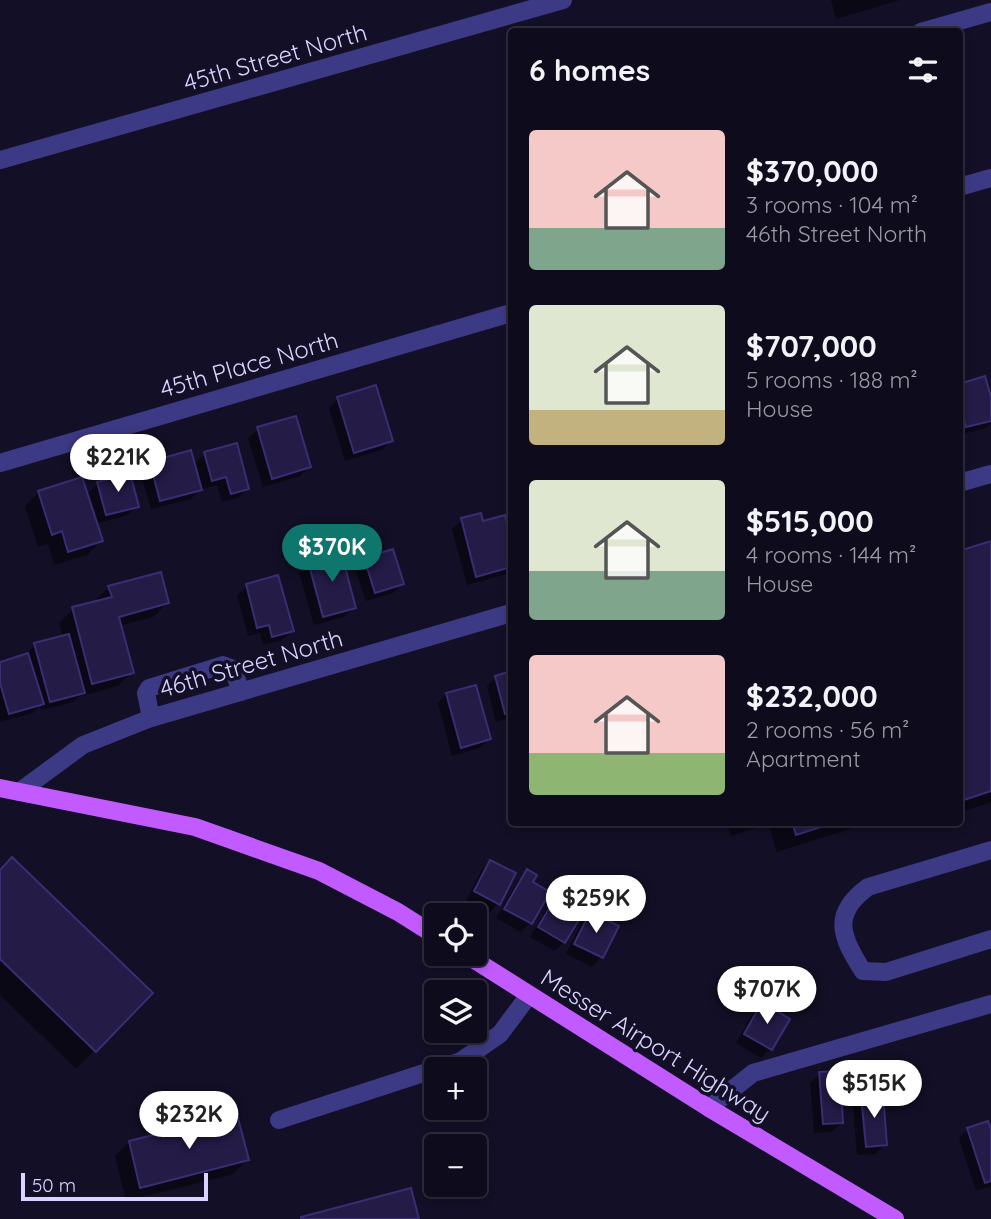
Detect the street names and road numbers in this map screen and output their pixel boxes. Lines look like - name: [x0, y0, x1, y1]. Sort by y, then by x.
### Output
- street label: 45th Street North: [180, 16, 370, 98]
- street label: 45th Place North: [156, 324, 342, 404]
- street label: 46th Street North: [156, 623, 346, 703]
- street label: Messer Airport Highway: [535, 962, 777, 1128]

